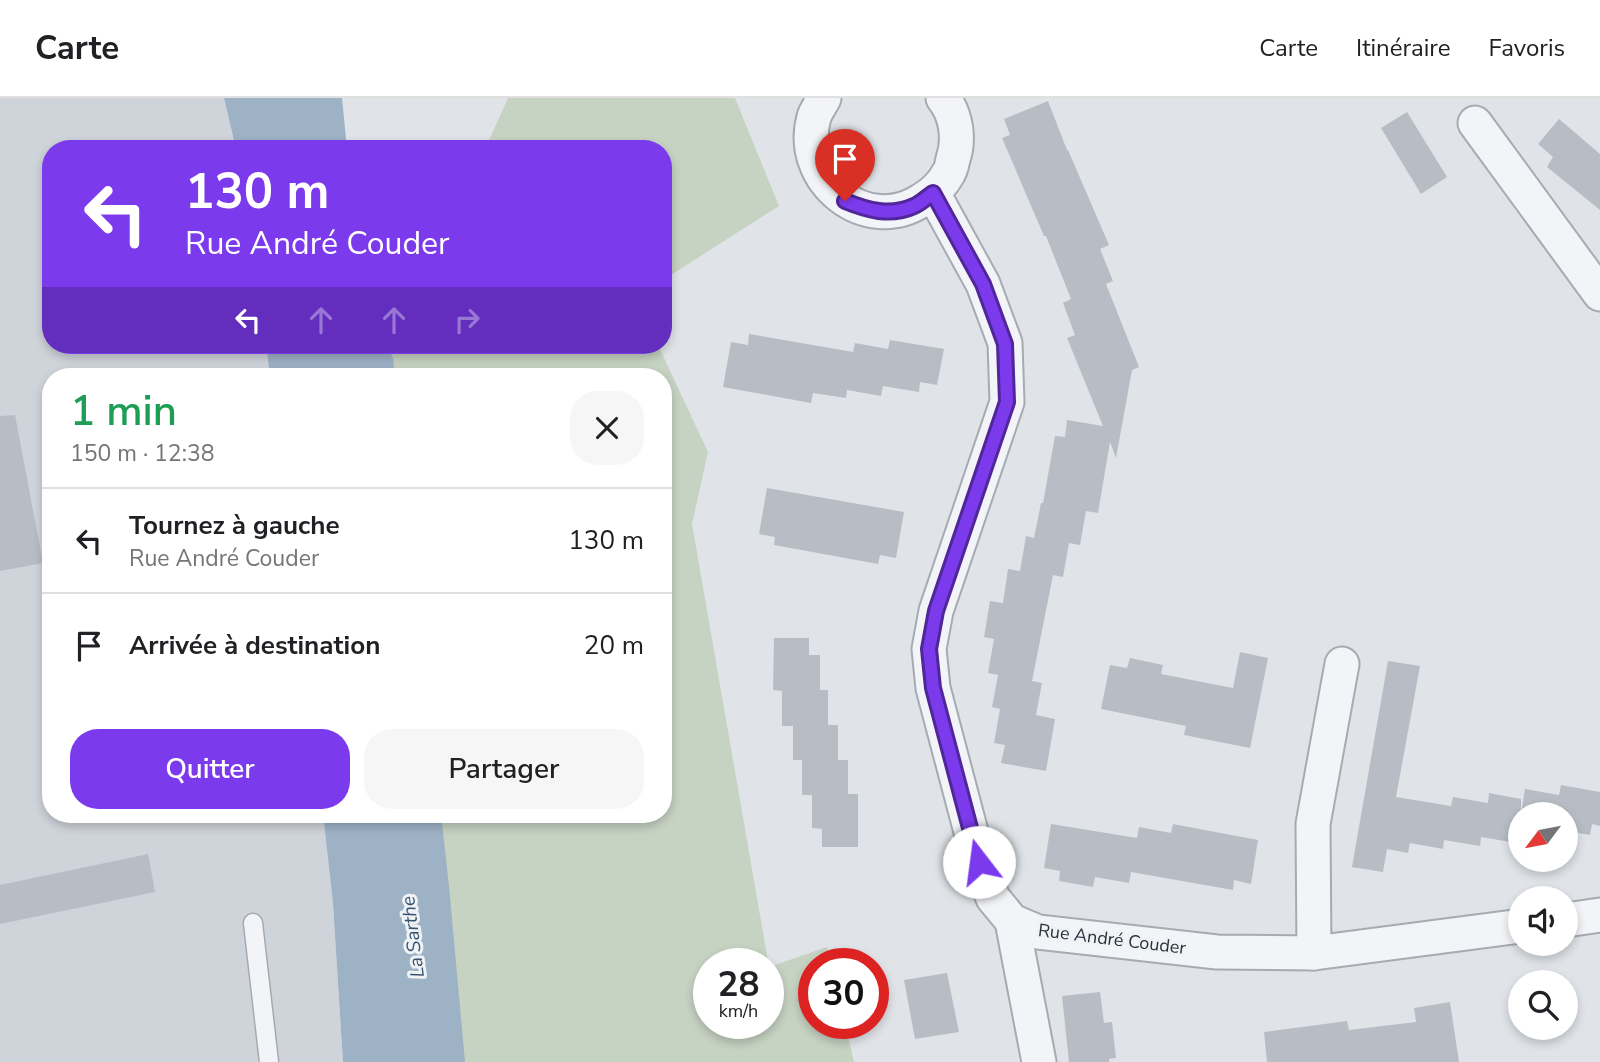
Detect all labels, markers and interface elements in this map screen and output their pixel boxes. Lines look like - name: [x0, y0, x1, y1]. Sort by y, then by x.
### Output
- text: Carte: [35, 26, 119, 71]
- text: Carte: [1259, 32, 1318, 64]
- text: Itinéraire: [1356, 32, 1450, 64]
- text: Favoris: [1488, 32, 1565, 64]
- pin: [815, 129, 875, 201]
- icon: arrive: [826, 140, 864, 178]
- text: 130 m: [185, 158, 329, 225]
- icon: left: [70, 168, 161, 259]
- text: Rue André Couder: [185, 222, 450, 265]
- icon: left: [229, 301, 267, 339]
- icon: ahead: [302, 301, 340, 339]
- icon: ahead: [375, 301, 413, 339]
- icon: right: [448, 301, 486, 339]
- text: 1 min: [70, 383, 177, 440]
- button: close: [570, 391, 644, 465]
- text: 150 m · 12:38: [70, 438, 215, 469]
- text: Tournez à gauche: [129, 508, 340, 543]
- icon: left: [70, 522, 108, 560]
- text: 130 m: [568, 523, 644, 558]
- text: Rue André Couder: [129, 543, 319, 574]
- icon: arrive: [70, 627, 108, 665]
- text: Arrivée à destination: [129, 628, 380, 663]
- text: 20 m: [584, 628, 644, 663]
- button: Quitter: [70, 729, 350, 809]
- button: Partager: [364, 729, 644, 809]
- north arrow: [1508, 802, 1578, 872]
- map controls: [1508, 802, 1578, 1040]
- position arrow: [942, 825, 1016, 899]
- button: sound: [1508, 886, 1578, 956]
- water label: La Sarthe: [395, 895, 431, 979]
- street label: Rue André Couder: [1037, 918, 1188, 960]
- speed limit sign: 30: [798, 948, 889, 1039]
- text: 28: [717, 961, 760, 1008]
- button: search: [1508, 970, 1578, 1040]
- text: km/h: [719, 999, 758, 1023]

